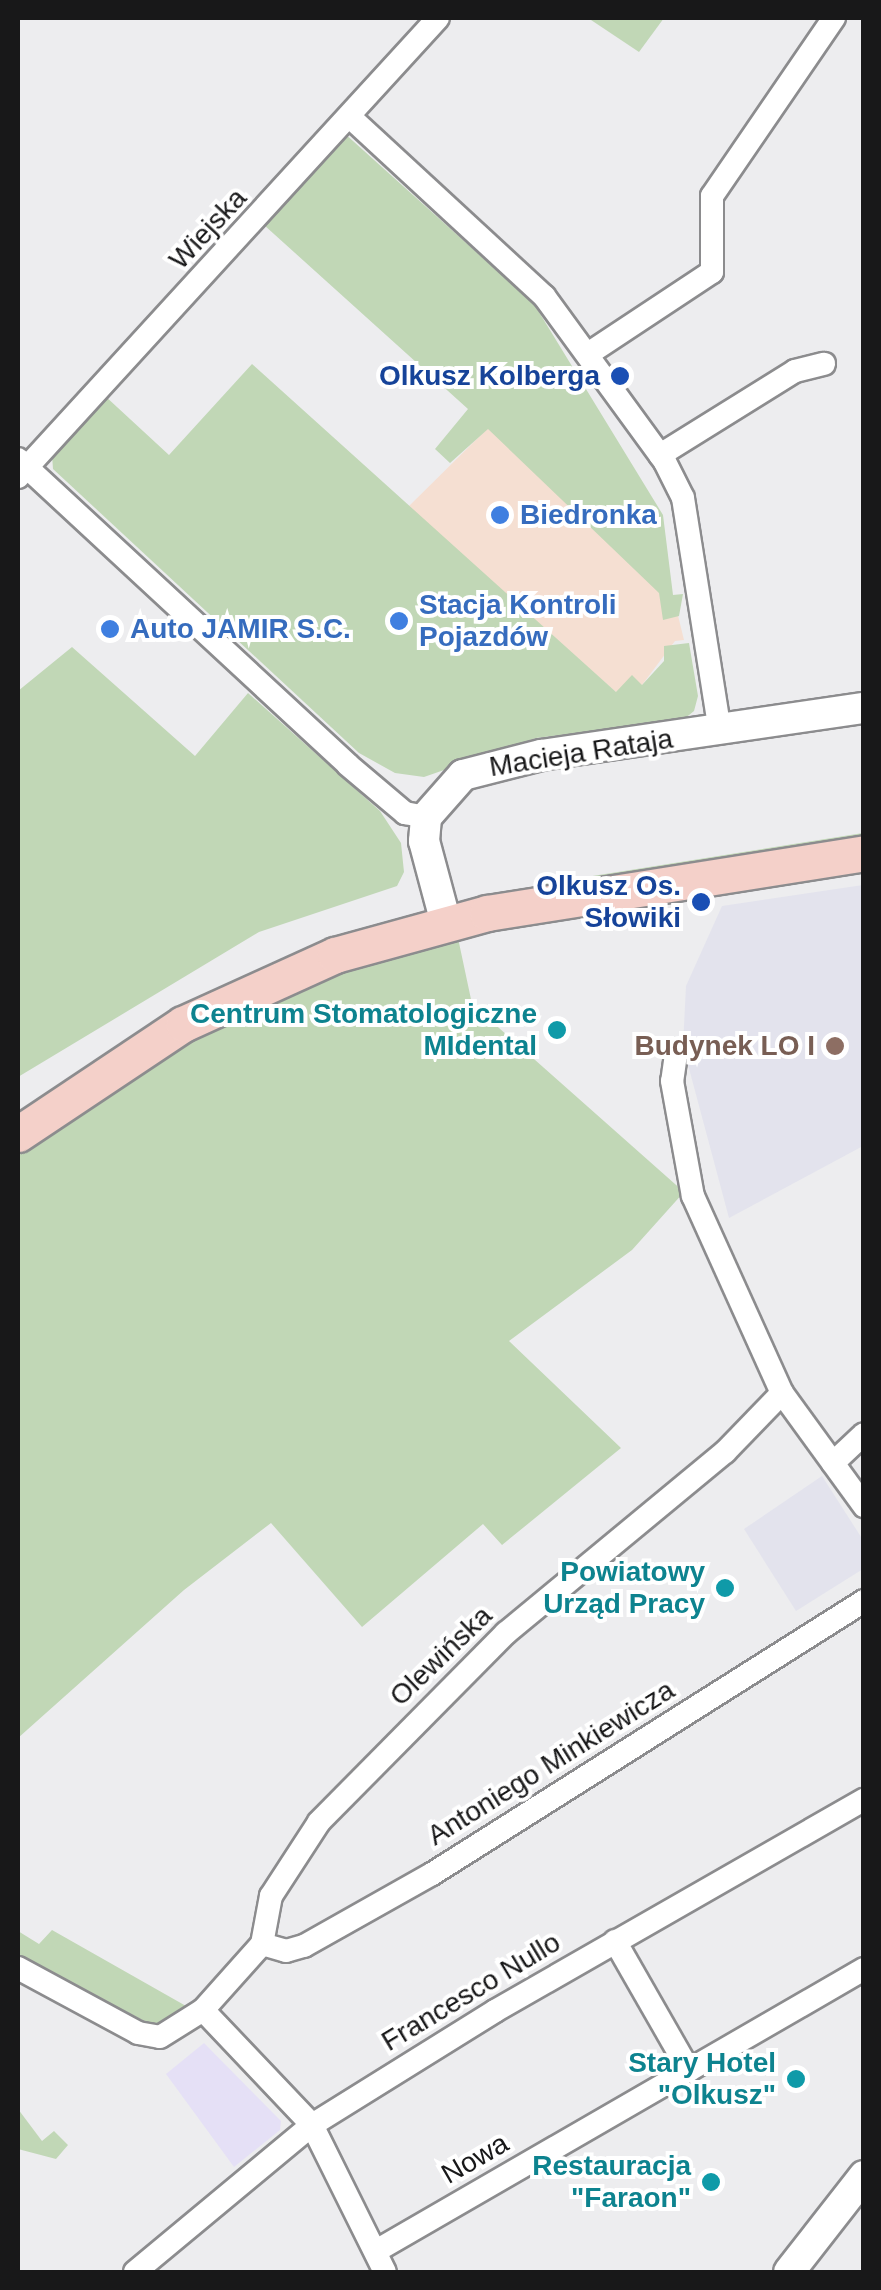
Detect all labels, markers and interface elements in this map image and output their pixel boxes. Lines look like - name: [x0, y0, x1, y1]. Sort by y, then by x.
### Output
- street label: Wiejska: [162, 182, 254, 276]
- place label: Olkusz Kolberga: [379, 359, 600, 393]
- marker: Olkusz Kolberga: [609, 365, 631, 387]
- place label: Biedronka: [520, 498, 657, 532]
- marker: Biedronka: [489, 504, 511, 526]
- place label: Stacja Kontroli Pojazdów: [419, 588, 617, 654]
- marker: Stacja Kontroli Pojazdów: [388, 610, 410, 632]
- place label: Auto JAMIR S.C.: [130, 612, 351, 646]
- marker: Auto JAMIR S.C.: [99, 618, 121, 640]
- street label: Macieja Rataja: [487, 722, 675, 784]
- place label: Olkusz Os. Słowiki: [536, 869, 681, 935]
- marker: Olkusz Os. Słowiki: [690, 891, 712, 913]
- place label: Centrum Stomatologiczne MIdental: [190, 997, 537, 1063]
- marker: Centrum Stomatologiczne MIdental: [546, 1019, 568, 1041]
- place label: Budynek LO I: [635, 1029, 815, 1063]
- marker: Budynek LO I: [824, 1035, 846, 1057]
- place label: Powiatowy Urząd Pracy: [543, 1555, 705, 1621]
- marker: Powiatowy Urząd Pracy: [714, 1577, 736, 1599]
- street label: Olewińska: [383, 1599, 499, 1713]
- street label: Antoniego Minkiewicza: [421, 1673, 681, 1853]
- street label: Francesco Nullo: [376, 1926, 566, 2058]
- place label: Stary Hotel "Olkusz": [628, 2046, 776, 2112]
- marker: Stary Hotel "Olkusz": [785, 2068, 807, 2090]
- street label: Nowa: [436, 2127, 514, 2191]
- place label: Restauracja "Faraon": [532, 2149, 691, 2215]
- marker: Restauracja "Faraon": [700, 2171, 722, 2193]

